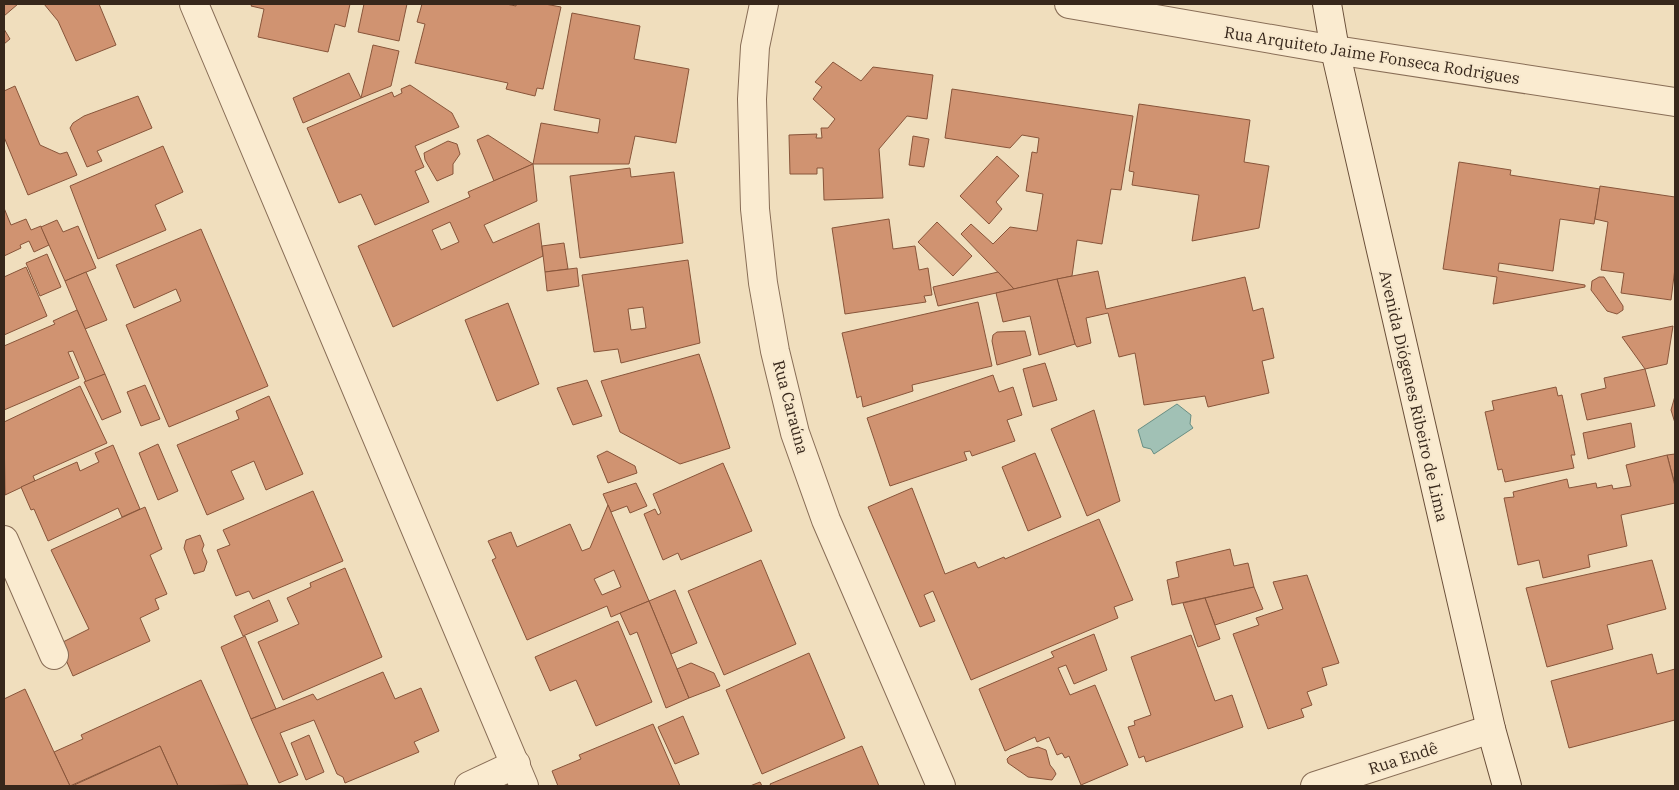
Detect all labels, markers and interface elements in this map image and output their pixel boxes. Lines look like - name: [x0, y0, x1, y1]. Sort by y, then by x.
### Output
- street label: Rua Arquiteto Jaime Fonseca Rodrigues: [1223, 22, 1521, 88]
- street label: Avenida Diógenes Ribeiro de Lima: [1375, 268, 1453, 524]
- street label: Rua Caraúna: [769, 358, 813, 456]
- street label: Rua Endê: [1366, 737, 1440, 779]

